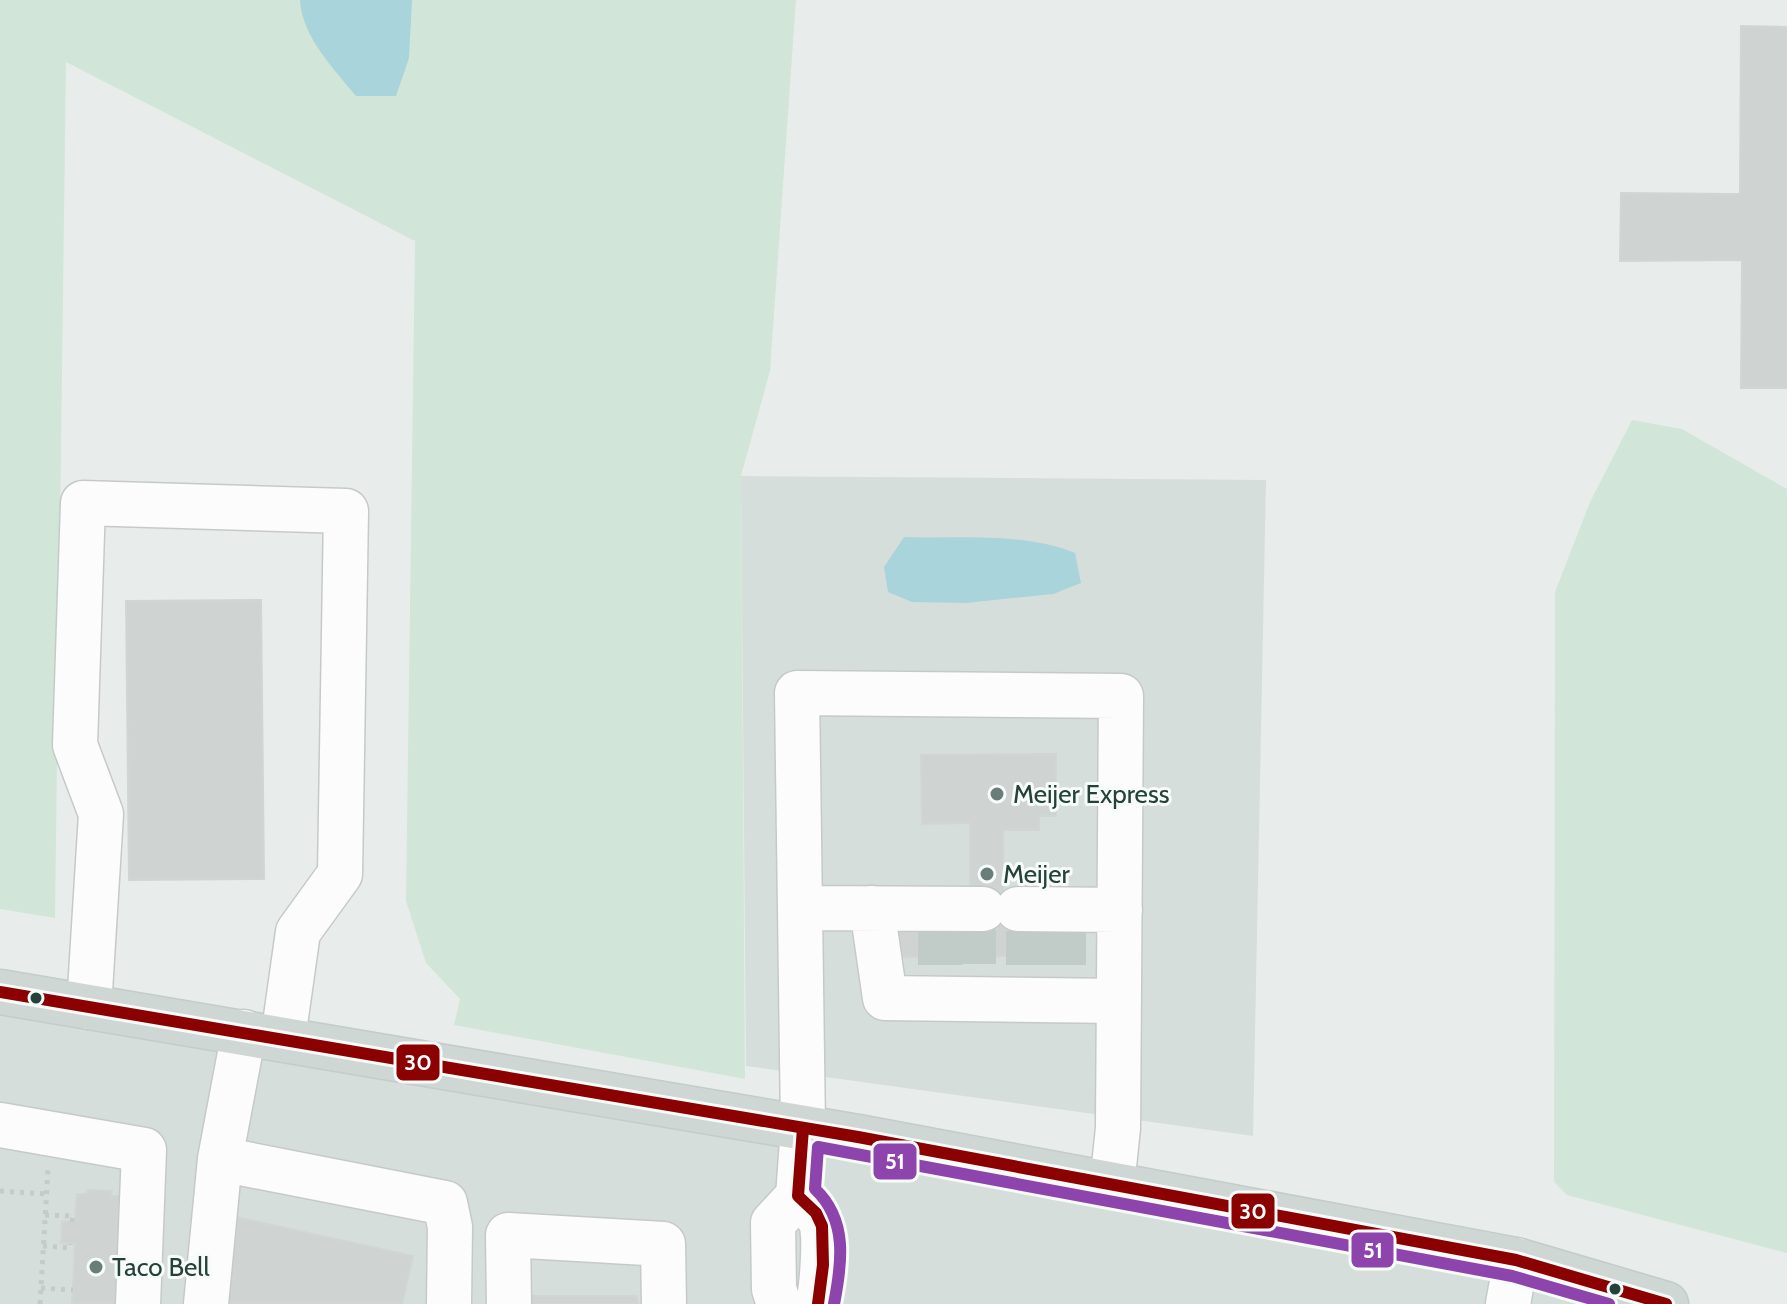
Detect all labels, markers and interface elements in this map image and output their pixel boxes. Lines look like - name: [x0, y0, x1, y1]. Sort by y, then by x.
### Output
- place label: Meijer Express: [1013, 778, 1170, 810]
- marker: Meijer Express: [988, 785, 1006, 803]
- place label: Meijer: [1003, 858, 1070, 890]
- marker: Meijer: [978, 865, 996, 883]
- unlabelled marker: [28, 990, 44, 1006]
- line badge: 30: [395, 1043, 441, 1082]
- text: 30: [404, 1049, 432, 1076]
- line badge: 51: [872, 1142, 918, 1181]
- text: 51: [885, 1148, 905, 1175]
- line badge: 30: [1230, 1192, 1276, 1230]
- text: 30: [1239, 1198, 1267, 1225]
- line badge: 51: [1350, 1231, 1395, 1269]
- text: 51: [1363, 1237, 1383, 1264]
- place label: Taco Bell: [112, 1251, 210, 1283]
- marker: Taco Bell: [87, 1258, 105, 1276]
- unlabelled marker: [1607, 1281, 1623, 1297]

